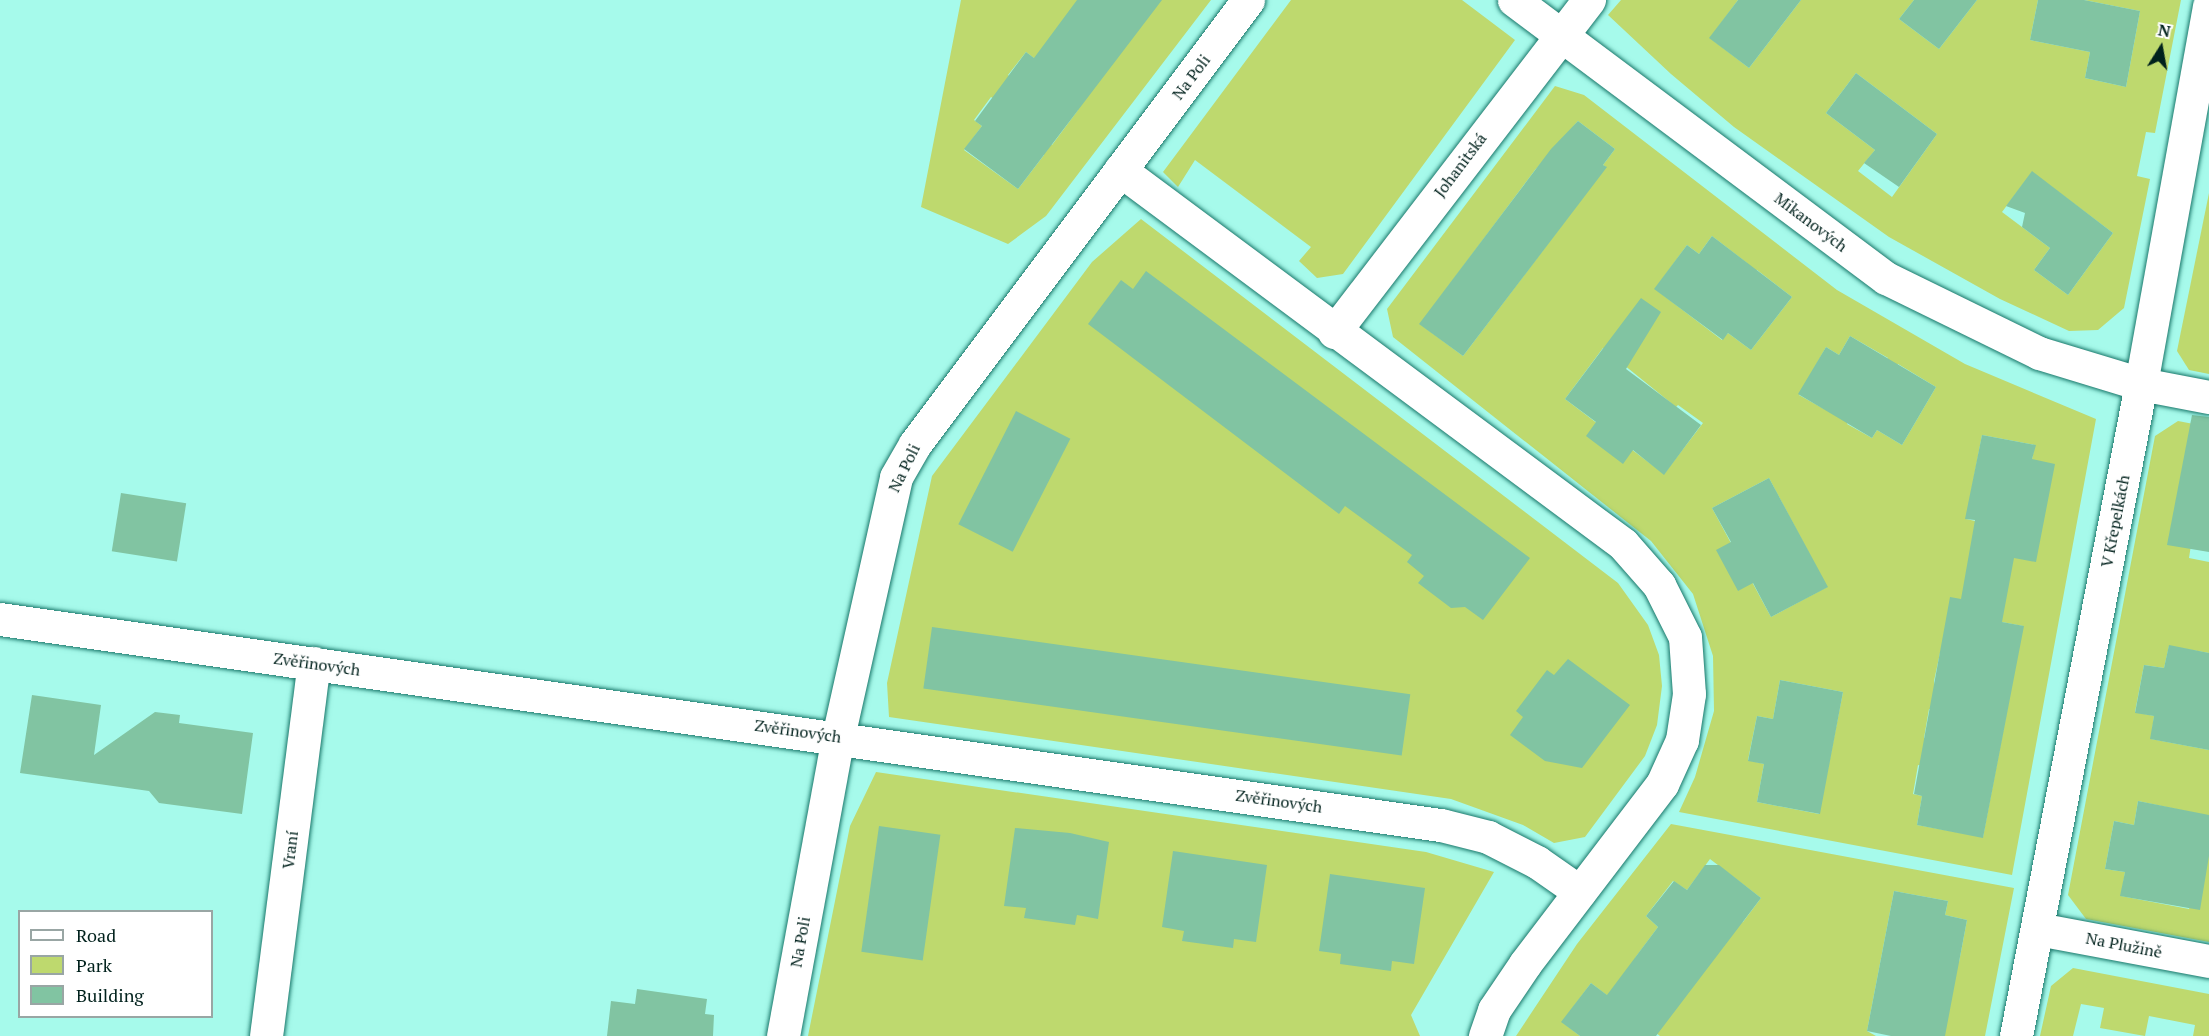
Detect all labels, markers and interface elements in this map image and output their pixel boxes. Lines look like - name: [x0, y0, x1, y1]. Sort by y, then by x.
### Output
- north arrow: [2131, 18, 2191, 78]
- text: N: [2156, 18, 2172, 42]
- street label: Na Poli: [1168, 51, 1214, 103]
- street label: Johanitská: [1430, 129, 1490, 201]
- street label: Mikanových: [1771, 188, 1851, 256]
- street label: Na Poli: [884, 441, 924, 495]
- street label: V Křepelkách: [2097, 473, 2133, 569]
- street label: Zvěřinových: [272, 648, 362, 680]
- street label: Zvěřinových: [753, 715, 843, 747]
- street label: Zvěřinových: [1234, 785, 1324, 817]
- street label: Vraní: [278, 830, 302, 870]
- legend: [18, 910, 213, 1018]
- street label: Na Poli: [786, 915, 814, 969]
- text: Road: [76, 923, 116, 947]
- street label: Na Plužině: [2084, 928, 2164, 962]
- text: Park: [76, 953, 112, 977]
- text: Building: [76, 983, 144, 1007]

